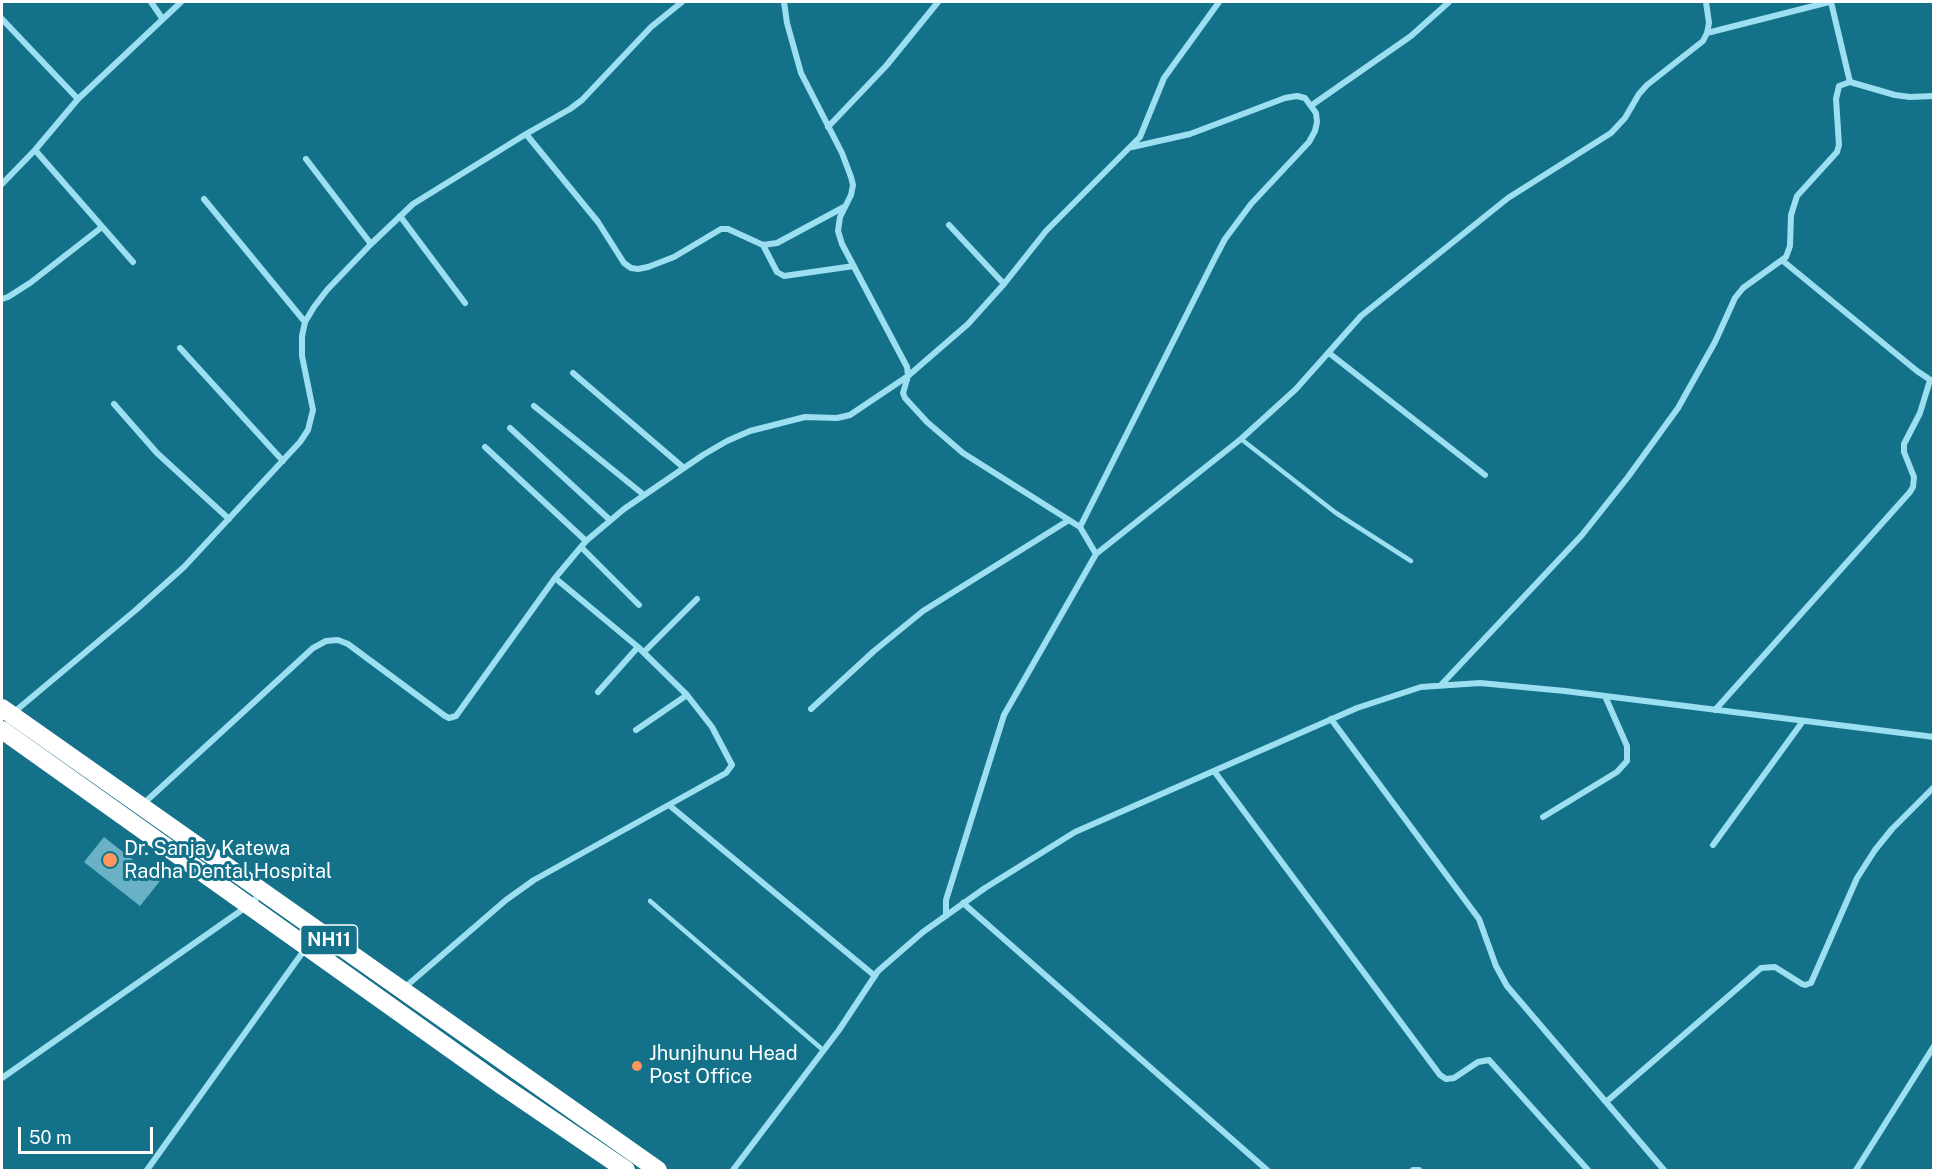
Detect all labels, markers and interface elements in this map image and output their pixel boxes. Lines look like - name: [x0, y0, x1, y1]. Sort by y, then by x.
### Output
- place label: Dr. Sanjay Katewa Radha Dental Hospital: [124, 837, 332, 884]
- marker: Dr. Sanjay Katewa Radha Dental Hospital: [101, 851, 119, 869]
- road number: NH11: [300, 925, 358, 955]
- place label: Jhunjhunu Head Post Office: [649, 1042, 798, 1089]
- marker: Jhunjhunu Head Post Office: [630, 1059, 644, 1073]
- scale bar: [21, 1115, 156, 1153]
- text: 50 m: [29, 1127, 72, 1148]

